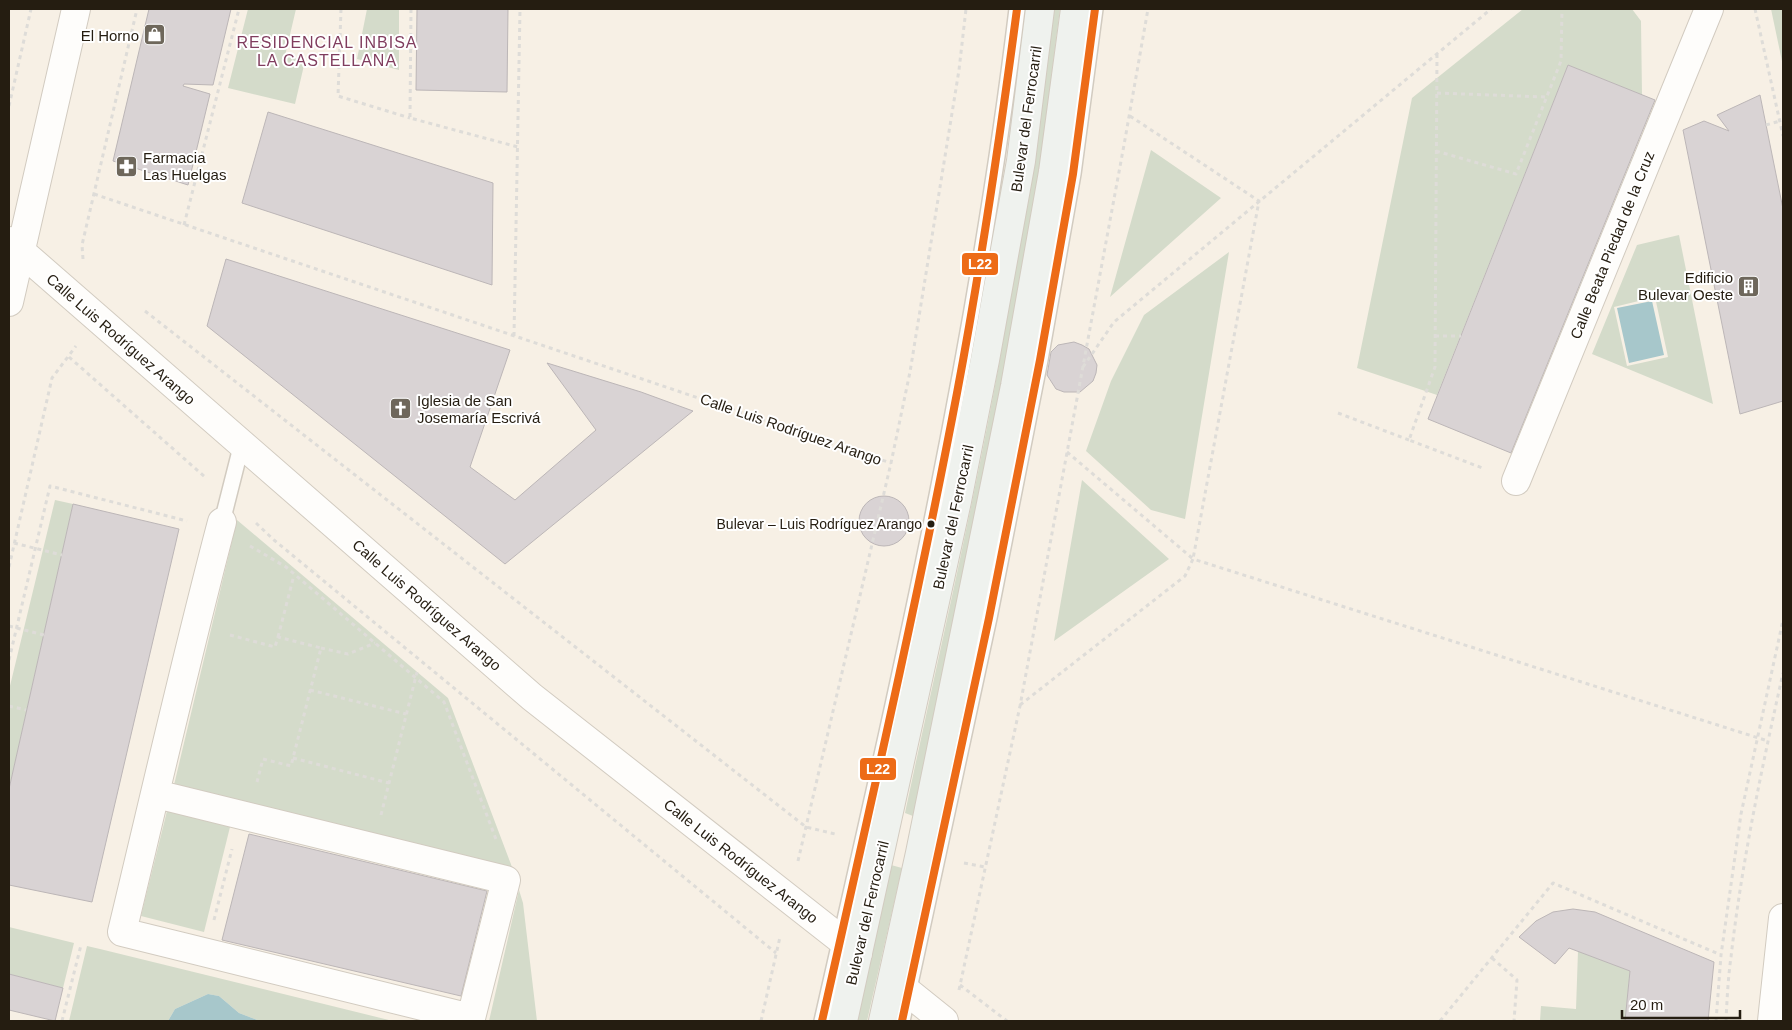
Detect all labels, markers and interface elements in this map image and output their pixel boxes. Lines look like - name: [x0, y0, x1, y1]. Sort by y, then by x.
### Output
- shop icon: El Horno: [143, 23, 167, 47]
- place label: El Horno: [81, 27, 139, 44]
- district label: RESIDENCIAL INBISA LA CASTELLANA: [236, 34, 418, 69]
- street label: Bulevar del Ferrocarril: [1007, 45, 1045, 193]
- place label: Farmacia Las Huelgas: [143, 149, 226, 183]
- street label: Calle Beata Piedad de la Cruz: [1566, 149, 1658, 341]
- pharmacy icon: Farmacia Las Huelgas: [115, 154, 139, 178]
- line badge: L22: [961, 252, 999, 276]
- text: L22: [968, 256, 992, 272]
- place label: Edificio Bulevar Oeste: [1638, 269, 1733, 303]
- street label: Calle Luis Rodríguez Arango: [43, 270, 199, 408]
- building icon: Edificio Bulevar Oeste: [1737, 274, 1761, 298]
- street label: Calle Luis Rodríguez Arango: [698, 390, 884, 468]
- place label: Iglesia de San Josemaría Escrivá: [417, 392, 541, 426]
- church icon: Iglesia de San Josemaría Escrivá: [389, 397, 413, 421]
- street label: Bulevar del Ferrocarril: [929, 443, 977, 591]
- place label: Bulevar – Luis Rodríguez Arango: [717, 516, 922, 532]
- marker: Bulevar – Luis Rodríguez Arango: [926, 519, 936, 529]
- street label: Calle Luis Rodríguez Arango: [349, 536, 505, 674]
- line badge: L22: [859, 757, 897, 781]
- text: L22: [866, 761, 890, 777]
- street label: Calle Luis Rodríguez Arango: [661, 796, 821, 926]
- street label: Bulevar del Ferrocarril: [842, 839, 892, 987]
- scale bar: [1622, 988, 1740, 1020]
- text: 20 m: [1630, 996, 1663, 1013]

